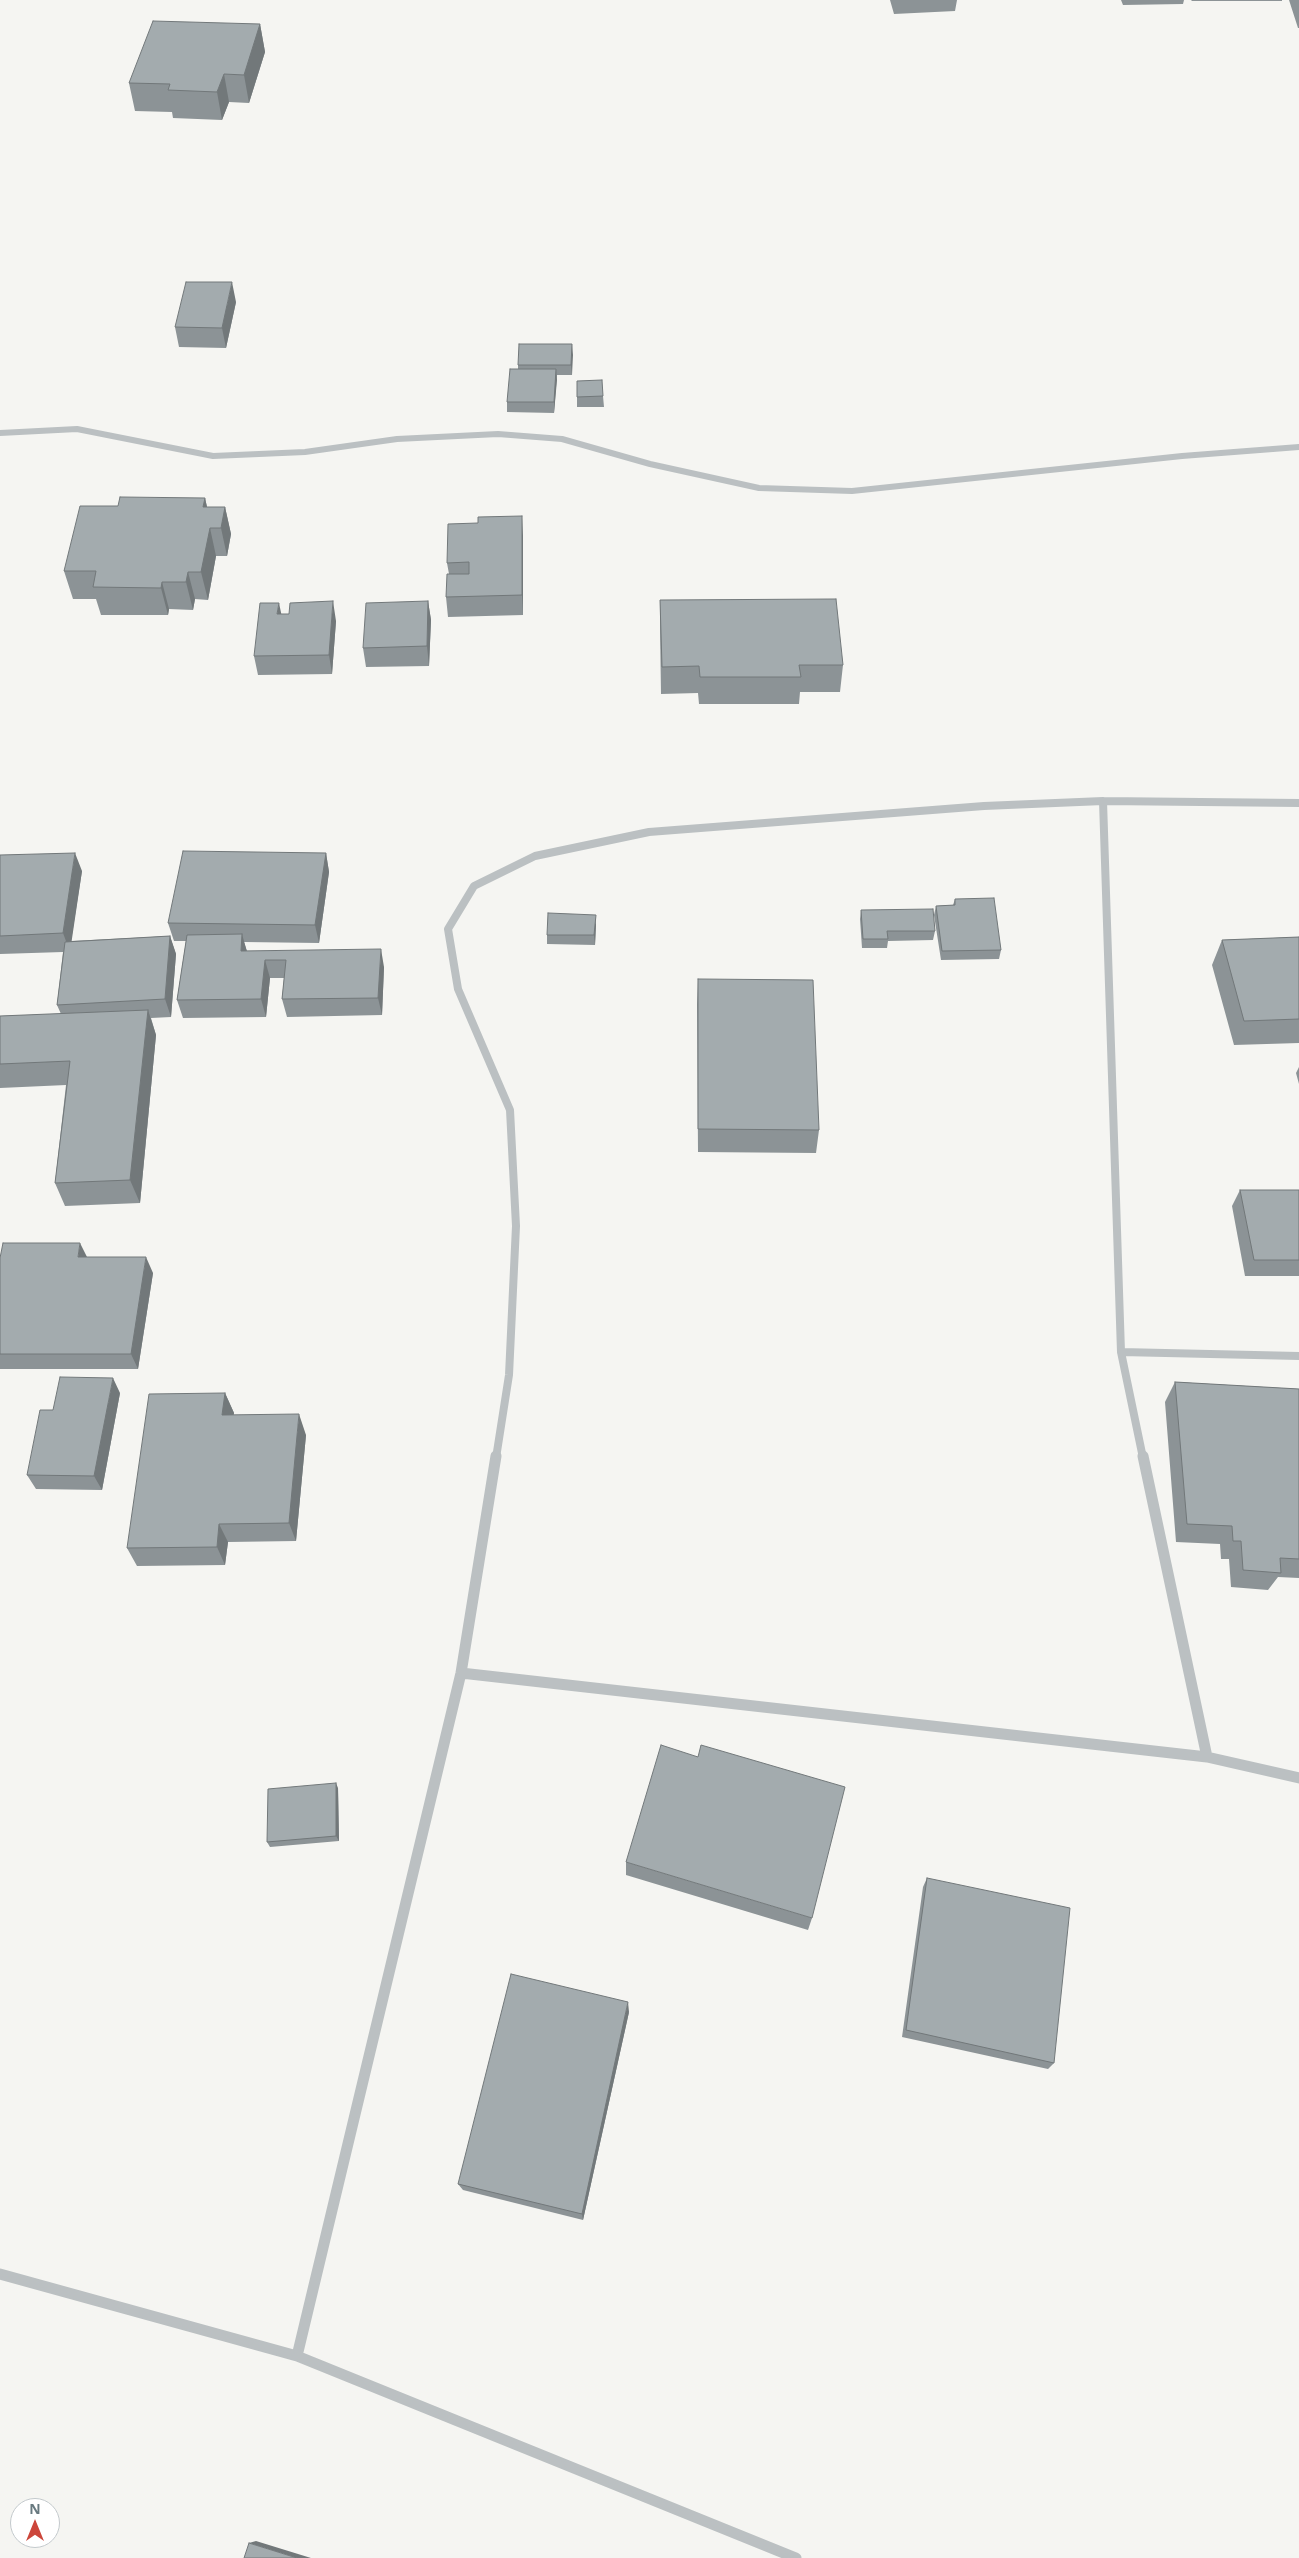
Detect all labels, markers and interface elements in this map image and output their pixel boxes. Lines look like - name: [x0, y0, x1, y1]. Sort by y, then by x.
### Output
- north arrow: [10, 2498, 60, 2548]
- text: N: [29, 2499, 41, 2518]

